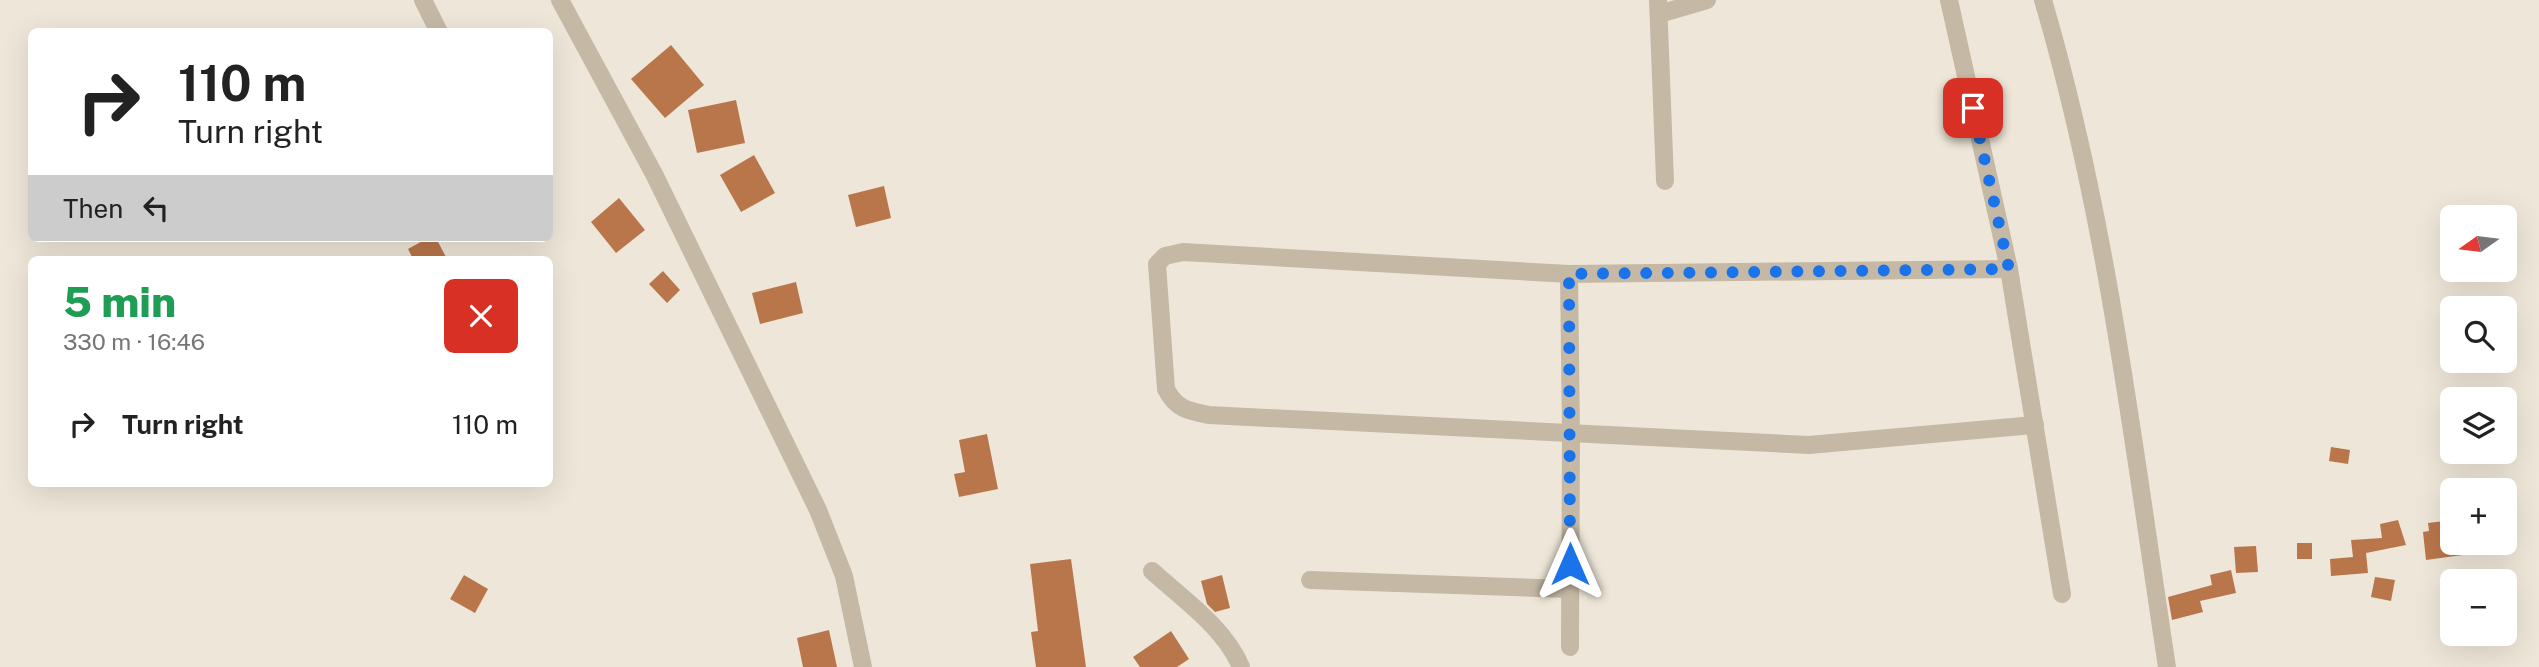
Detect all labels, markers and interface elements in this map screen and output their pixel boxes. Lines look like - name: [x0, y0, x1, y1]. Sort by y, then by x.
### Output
- text: 110 m: [178, 54, 306, 112]
- icon: right: [63, 56, 154, 147]
- pin: [1943, 78, 2003, 138]
- icon: arrive: [1954, 89, 1992, 127]
- text: Turn right: [178, 113, 323, 150]
- icon: left: [137, 189, 175, 227]
- text: Then: [63, 193, 123, 224]
- north arrow: [2440, 205, 2516, 282]
- map controls: [2440, 205, 2517, 646]
- text: 5 min: [63, 277, 176, 326]
- button: close: [444, 279, 518, 353]
- button: search: [2440, 296, 2517, 373]
- text: 330 m · 16:46: [63, 328, 205, 355]
- button: layers: [2440, 387, 2517, 464]
- icon: right: [63, 405, 101, 443]
- text: Turn right: [122, 409, 244, 440]
- text: 110 m: [452, 409, 518, 440]
- button: +: [2440, 478, 2517, 555]
- position arrow: [1533, 527, 1607, 601]
- button: −: [2440, 569, 2517, 646]

